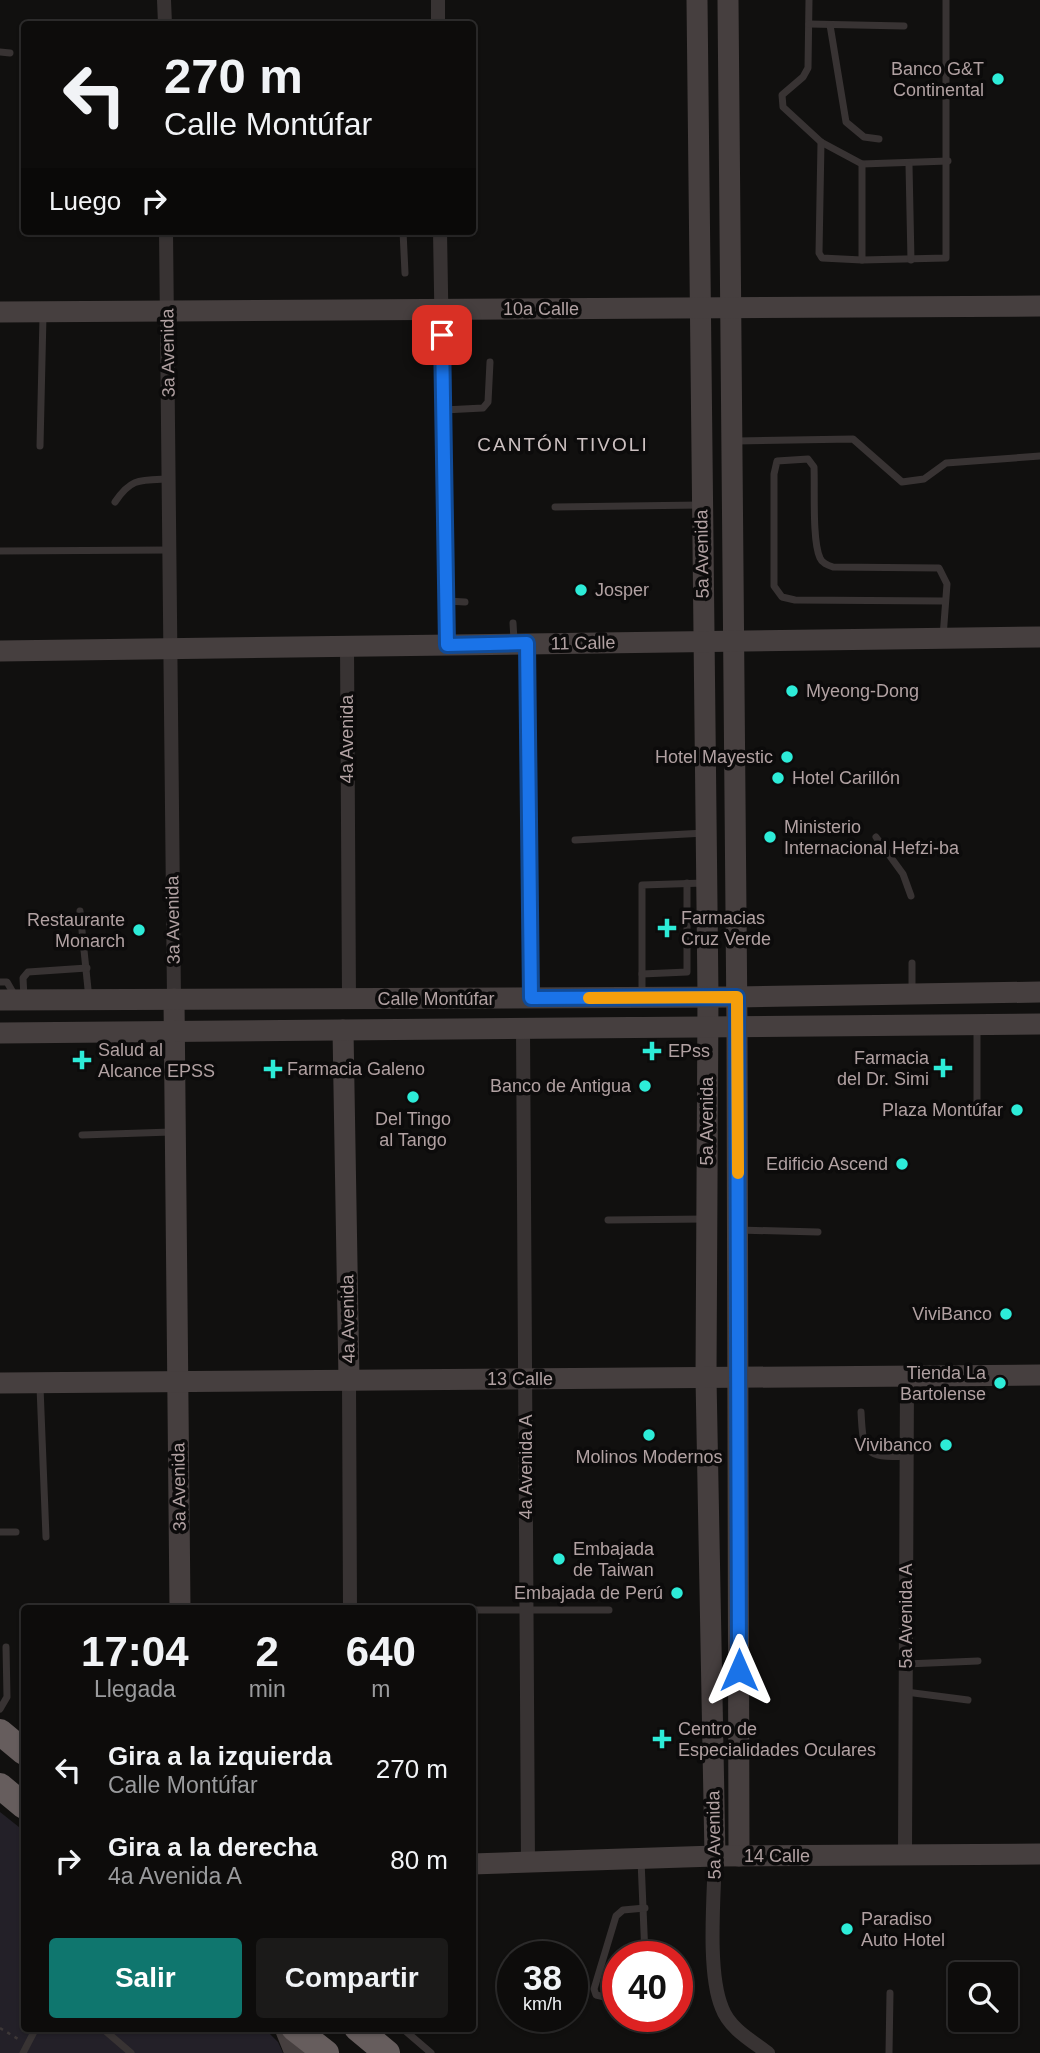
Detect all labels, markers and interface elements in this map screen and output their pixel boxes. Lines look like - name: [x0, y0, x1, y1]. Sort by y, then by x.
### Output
- icon: left: [49, 49, 140, 140]
- text: 270 m: [164, 49, 303, 103]
- place label: Banco G&T Continental: [891, 59, 984, 100]
- marker: Banco G&T Continental: [990, 71, 1006, 87]
- text: Calle Montúfar: [164, 106, 372, 142]
- icon: right: [135, 182, 173, 220]
- text: Luego: [49, 186, 121, 216]
- street label: 10a Calle: [503, 299, 579, 319]
- pin: [412, 305, 472, 365]
- street label: 3a Avenida: [157, 307, 179, 398]
- icon: arrive: [423, 316, 461, 354]
- district label: CANTÓN TIVOLI: [477, 434, 649, 455]
- street label: 5a Avenida: [691, 508, 713, 599]
- place label: Josper: [595, 580, 649, 600]
- marker: Josper: [573, 582, 589, 598]
- street label: 11 Calle: [550, 632, 616, 654]
- place label: Myeong-Dong: [806, 681, 919, 701]
- marker: Myeong-Dong: [784, 683, 800, 699]
- street label: 4a Avenida: [337, 694, 357, 783]
- place label: Hotel Mayestic: [655, 747, 773, 767]
- marker: Hotel Mayestic: [779, 749, 795, 765]
- place label: Hotel Carillón: [792, 768, 900, 788]
- marker: Hotel Carillón: [770, 770, 786, 786]
- place label: Ministerio Internacional Hefzi-ba: [784, 817, 960, 858]
- marker: Ministerio Internacional Hefzi-ba: [762, 829, 778, 845]
- street label: 3a Avenida: [162, 874, 184, 965]
- place label: Farmacias Cruz Verde: [681, 908, 771, 949]
- place label: Restaurante Monarch: [27, 910, 125, 951]
- marker: Farmacias Cruz Verde: [659, 920, 675, 936]
- marker: Restaurante Monarch: [131, 922, 147, 938]
- street label: Calle Montúfar: [377, 989, 495, 1009]
- place label: Salud al Alcance EPSS: [98, 1040, 215, 1081]
- marker: EPss: [642, 1041, 662, 1061]
- place label: EPss: [668, 1041, 710, 1061]
- place label: Farmacia del Dr. Simi: [837, 1048, 930, 1089]
- marker: Salud al Alcance EPSS: [72, 1050, 92, 1070]
- place label: Farmacia Galeno: [287, 1059, 425, 1079]
- marker: Farmacia del Dr. Simi: [935, 1060, 951, 1076]
- marker: Farmacia Galeno: [265, 1061, 281, 1077]
- place label: Banco de Antigua: [490, 1076, 632, 1096]
- street label: 5a Avenida: [697, 1076, 717, 1165]
- marker: Banco de Antigua: [637, 1078, 653, 1094]
- marker: Del Tingo al Tango: [405, 1089, 421, 1105]
- place label: Plaza Montúfar: [882, 1100, 1003, 1120]
- marker: Plaza Montúfar: [1009, 1102, 1025, 1118]
- place label: Del Tingo al Tango: [375, 1109, 451, 1150]
- place label: Edificio Ascend: [766, 1154, 888, 1174]
- marker: Edificio Ascend: [894, 1156, 910, 1172]
- street label: 4a Avenida: [337, 1273, 359, 1364]
- place label: ViviBanco: [912, 1304, 992, 1324]
- marker: ViviBanco: [998, 1306, 1014, 1322]
- place label: Tienda La Bartolense: [900, 1363, 987, 1404]
- street label: 13 Calle: [487, 1369, 553, 1389]
- marker: Tienda La Bartolense: [992, 1375, 1008, 1391]
- street label: 4a Avenida A: [516, 1415, 536, 1519]
- marker: Molinos Modernos: [641, 1427, 657, 1443]
- place label: Vivibanco: [854, 1435, 932, 1455]
- marker: Vivibanco: [938, 1437, 954, 1453]
- street label: 3a Avenida: [168, 1441, 190, 1532]
- place label: Molinos Modernos: [575, 1447, 723, 1467]
- place label: Embajada de Taiwan: [573, 1539, 655, 1580]
- marker: Embajada de Taiwan: [551, 1551, 567, 1567]
- street label: 5a Avenida A: [896, 1564, 916, 1668]
- place label: Embajada de Perú: [514, 1583, 663, 1603]
- marker: Embajada de Perú: [669, 1585, 685, 1601]
- text: 17:04: [81, 1628, 189, 1675]
- text: 2: [255, 1628, 279, 1675]
- text: 640: [346, 1628, 416, 1675]
- position arrow: [702, 1633, 776, 1707]
- text: Llegada: [94, 1676, 176, 1702]
- text: min: [249, 1676, 286, 1702]
- text: m: [371, 1676, 390, 1702]
- place label: Centro de Especialidades Oculares: [678, 1719, 876, 1760]
- marker: Centro de Especialidades Oculares: [652, 1729, 672, 1749]
- text: Gira a la izquierda: [108, 1741, 332, 1771]
- icon: left: [49, 1751, 87, 1789]
- text: 270 m: [376, 1754, 448, 1784]
- text: Calle Montúfar: [108, 1772, 258, 1798]
- street label: 5a Avenida: [703, 1789, 725, 1880]
- text: Gira a la derecha: [108, 1832, 318, 1862]
- icon: right: [49, 1842, 87, 1880]
- text: 80 m: [390, 1845, 448, 1875]
- street label: 14 Calle: [744, 1846, 810, 1866]
- text: 4a Avenida A: [108, 1863, 242, 1889]
- place label: Paradiso Auto Hotel: [861, 1909, 945, 1950]
- marker: Paradiso Auto Hotel: [839, 1921, 855, 1937]
- button: Salir: [49, 1938, 242, 2018]
- button: Compartir: [256, 1938, 448, 2018]
- speed limit sign: 40: [602, 1941, 693, 2032]
- text: 38: [523, 1958, 562, 1997]
- map controls: [948, 1962, 1018, 2032]
- button: search: [948, 1962, 1018, 2032]
- text: km/h: [523, 1994, 562, 2014]

